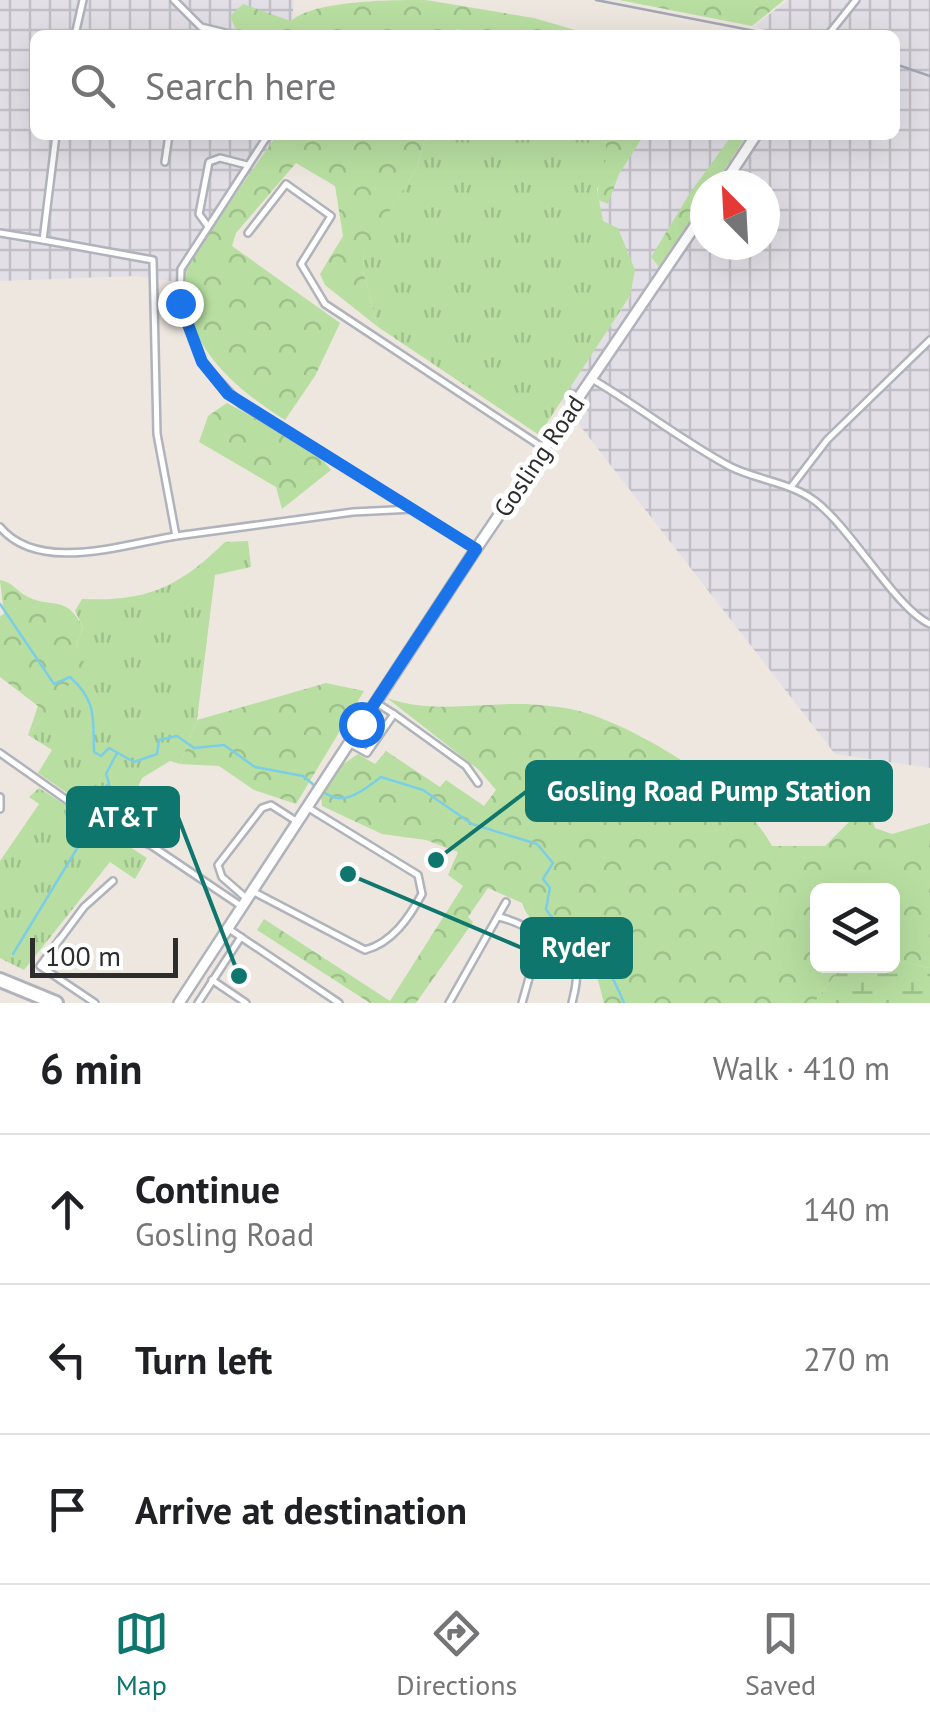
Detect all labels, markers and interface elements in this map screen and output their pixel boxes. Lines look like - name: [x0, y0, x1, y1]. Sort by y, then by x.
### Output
- search box: [30, 30, 900, 140]
- icon: search: [65, 58, 120, 113]
- text: Search here: [145, 61, 337, 110]
- north arrow: [690, 170, 780, 260]
- route end: [158, 281, 204, 327]
- street label: Gosling Road: [487, 389, 591, 523]
- route start: [339, 702, 385, 748]
- callout: Gosling Road Pump Station: [527, 762, 891, 820]
- text: Gosling Road Pump Station: [547, 772, 871, 809]
- callout: AT&T: [68, 788, 178, 846]
- text: AT&T: [88, 798, 158, 835]
- map controls: [810, 883, 900, 973]
- button: layers: [810, 883, 900, 973]
- callout: Ryder: [522, 919, 631, 977]
- text: Ryder: [542, 928, 611, 965]
- scale bar: [30, 933, 178, 978]
- text: 100 m: [45, 937, 121, 974]
- text: 6 min: [40, 1041, 142, 1096]
- text: Walk · 410 m: [713, 1047, 890, 1089]
- text: Continue: [135, 1164, 280, 1213]
- icon: ahead: [40, 1182, 95, 1237]
- text: 140 m: [803, 1188, 890, 1230]
- text: Gosling Road: [135, 1213, 314, 1255]
- icon: left: [40, 1332, 95, 1387]
- text: Turn left: [135, 1335, 272, 1384]
- text: 270 m: [803, 1338, 890, 1380]
- icon: arrive: [40, 1482, 95, 1537]
- text: Arrive at destination: [135, 1485, 467, 1534]
- tab: Map: [114, 1606, 169, 1703]
- tab: Directions: [396, 1606, 517, 1703]
- tab: Saved: [745, 1606, 816, 1703]

